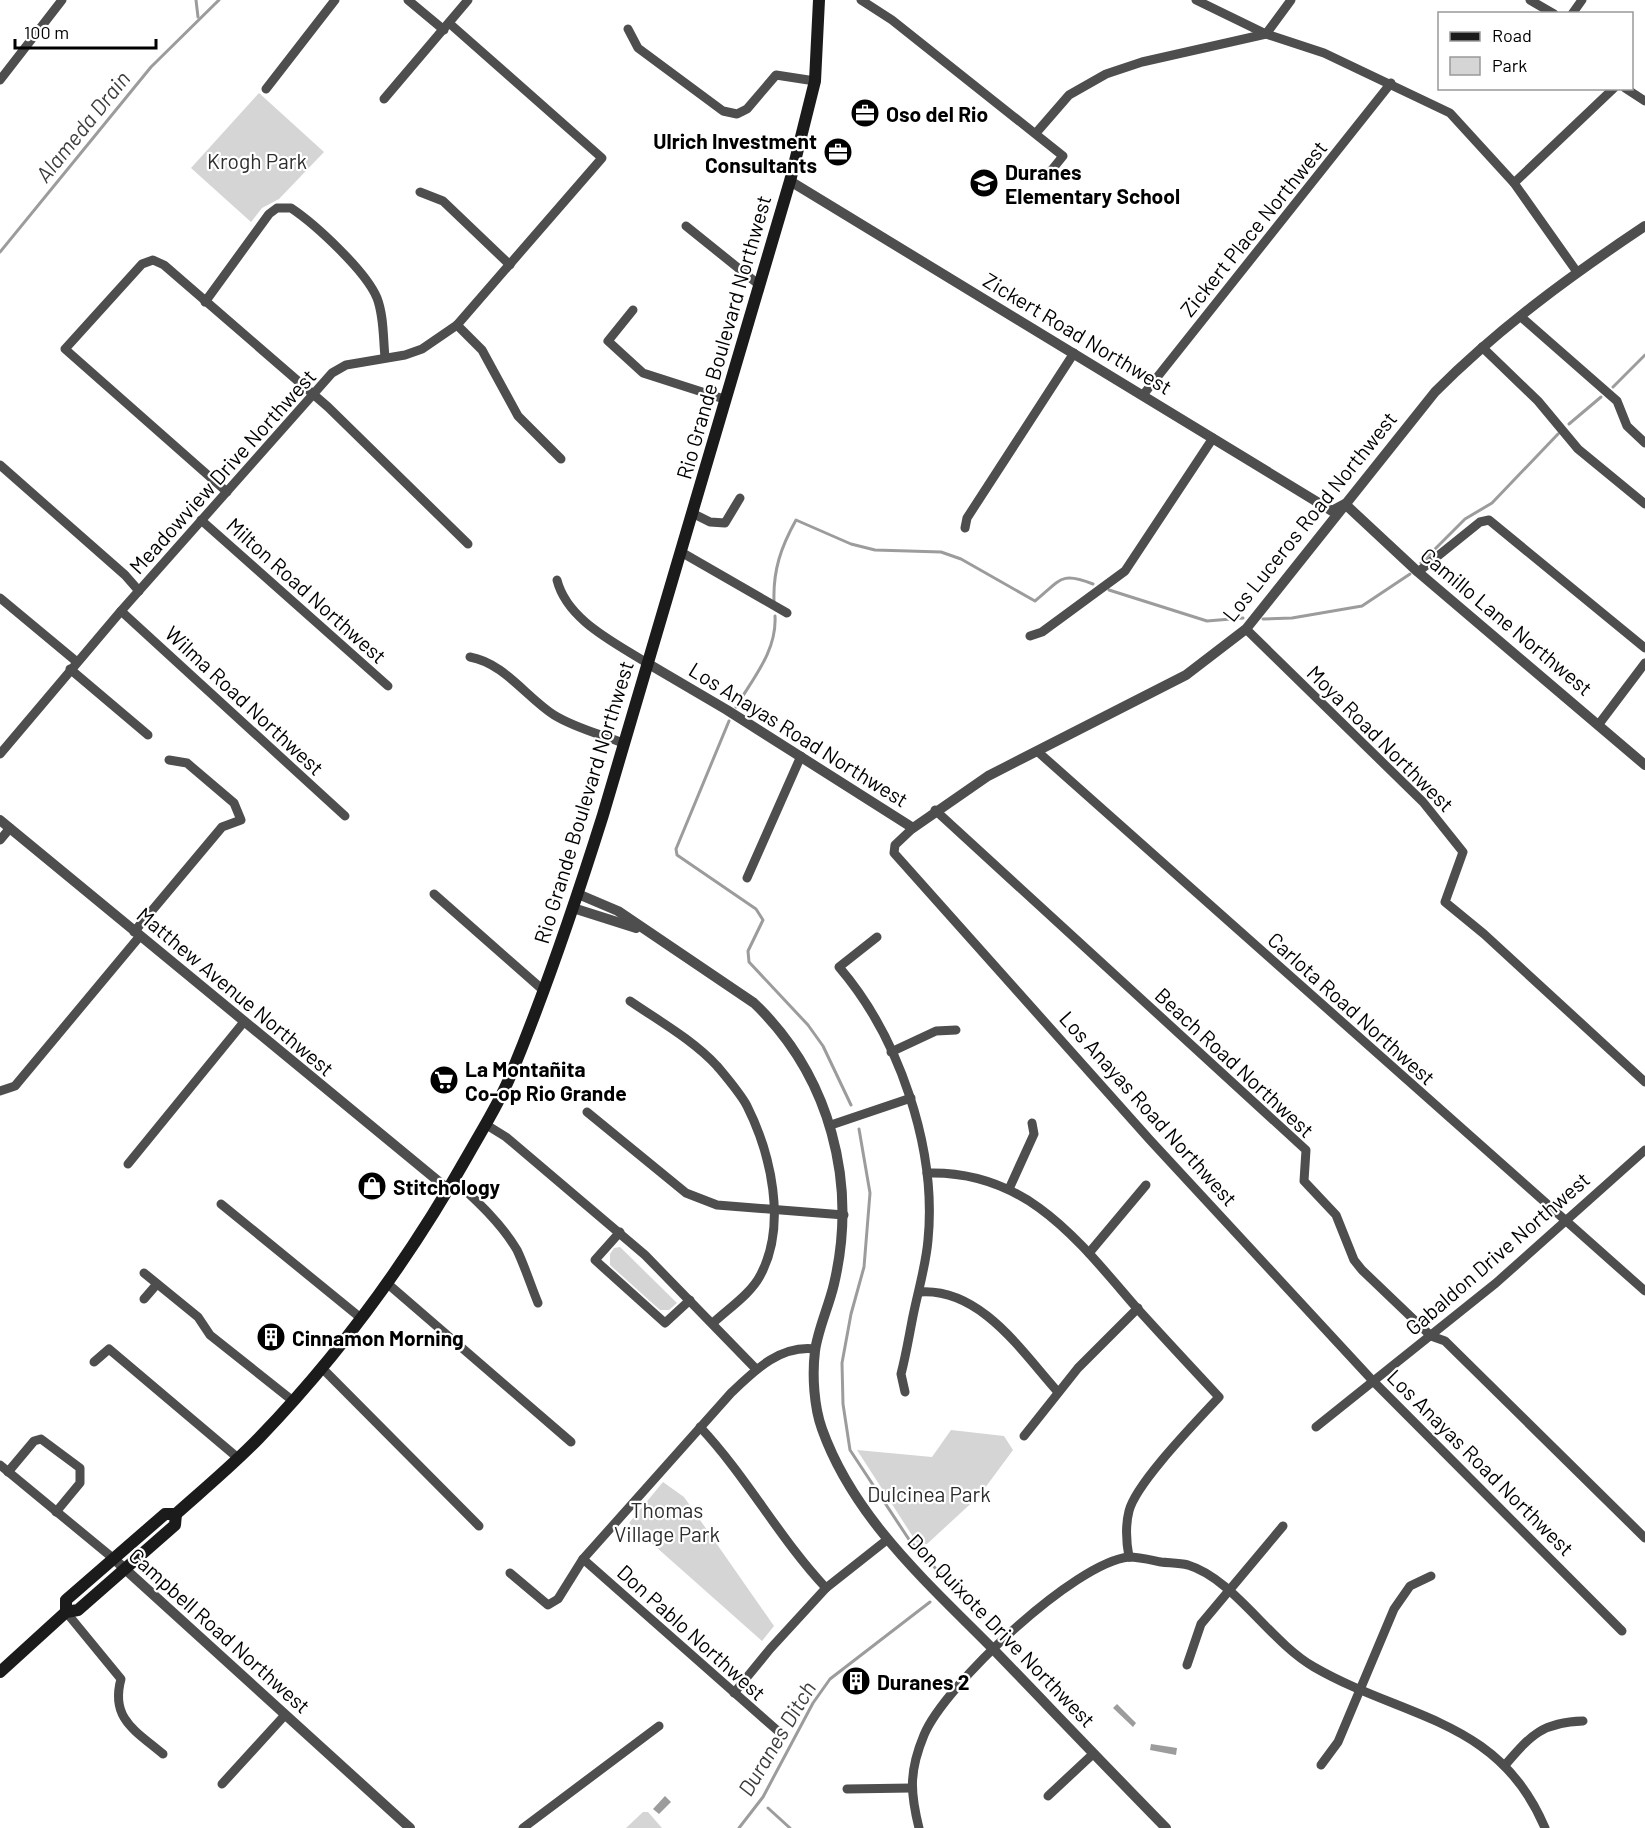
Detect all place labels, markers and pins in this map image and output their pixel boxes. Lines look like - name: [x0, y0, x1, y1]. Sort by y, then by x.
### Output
- office icon: Oso del Rio: [849, 97, 881, 129]
- place label: Oso del Rio: [886, 101, 988, 126]
- place label: Ulrich Investment Consultants: [653, 128, 817, 177]
- office icon: Ulrich Investment Consultants: [822, 136, 854, 168]
- place label: Duranes Elementary School: [1005, 159, 1180, 208]
- school or university icon: Duranes Elementary School: [968, 167, 1000, 199]
- place label: La Montañita Co-op Rio Grande: [465, 1056, 627, 1105]
- supermarket icon: La Montañita Co-op Rio Grande: [428, 1064, 460, 1096]
- shop icon: Stitchology: [356, 1170, 388, 1202]
- place label: Stitchology: [393, 1174, 501, 1199]
- building icon: Cinnamon Morning: [255, 1321, 287, 1353]
- place label: Cinnamon Morning: [292, 1325, 464, 1350]
- building icon: Duranes 2: [840, 1665, 872, 1697]
- place label: Duranes 2: [877, 1669, 970, 1694]

